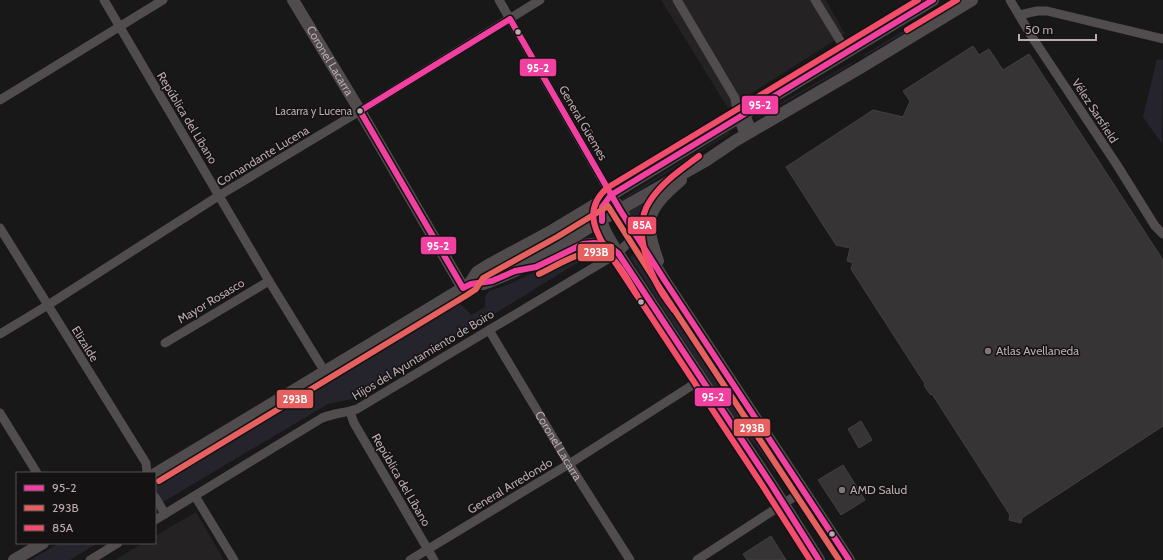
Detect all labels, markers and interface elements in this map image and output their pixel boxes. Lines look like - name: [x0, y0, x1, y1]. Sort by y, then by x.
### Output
- scale bar: [1019, 16, 1096, 42]
- text: 50 m: [1025, 22, 1053, 37]
- street label: Coronel Lacarra: [303, 23, 357, 98]
- unlabelled marker: [513, 27, 523, 37]
- line badge: 95-2: [519, 58, 557, 77]
- text: 95-2: [527, 61, 549, 75]
- street label: República del Líbano: [154, 69, 221, 167]
- street label: Vélez Sarsfield: [1069, 76, 1122, 146]
- street label: General Güemes: [556, 83, 611, 163]
- line badge: 95-2: [741, 95, 779, 115]
- text: 95-2: [749, 98, 771, 112]
- place label: Lacarra y Lucena: [275, 104, 353, 118]
- marker: Lacarra y Lucena: [355, 106, 365, 116]
- street label: Comandante Lucena: [214, 122, 312, 189]
- line badge: 85A: [627, 216, 657, 235]
- text: 85A: [632, 218, 652, 232]
- line badge: 95-2: [420, 236, 457, 255]
- text: 95-2: [427, 239, 449, 253]
- line badge: 293B: [577, 243, 615, 262]
- text: 293B: [584, 245, 609, 259]
- street label: Mayor Rosasco: [175, 274, 247, 326]
- unlabelled marker: [636, 297, 646, 307]
- street label: Hijos del Ayuntamiento de Boiro: [349, 306, 497, 403]
- street label: Elizalde: [69, 323, 102, 364]
- place label: Atlas Avellaneda: [996, 343, 1079, 358]
- marker: Atlas Avellaneda: [983, 346, 993, 356]
- line badge: 95-2: [694, 387, 732, 407]
- line badge: 293B: [276, 389, 314, 409]
- text: 95-2: [702, 390, 724, 404]
- text: 293B: [283, 392, 308, 406]
- street label: Coronel Lacarra: [532, 408, 586, 483]
- line badge: 293B: [733, 418, 771, 437]
- text: 293B: [740, 421, 765, 435]
- street label: República del Líbano: [369, 431, 434, 529]
- street label: General Arredondo: [465, 454, 555, 517]
- legend: [16, 472, 156, 544]
- text: 95-2: [52, 480, 76, 495]
- place label: AMD Salud: [850, 482, 907, 497]
- marker: AMD Salud: [837, 485, 847, 495]
- text: 293B: [52, 500, 79, 515]
- text: 85A: [52, 520, 74, 535]
- unlabelled marker: [827, 529, 837, 539]

